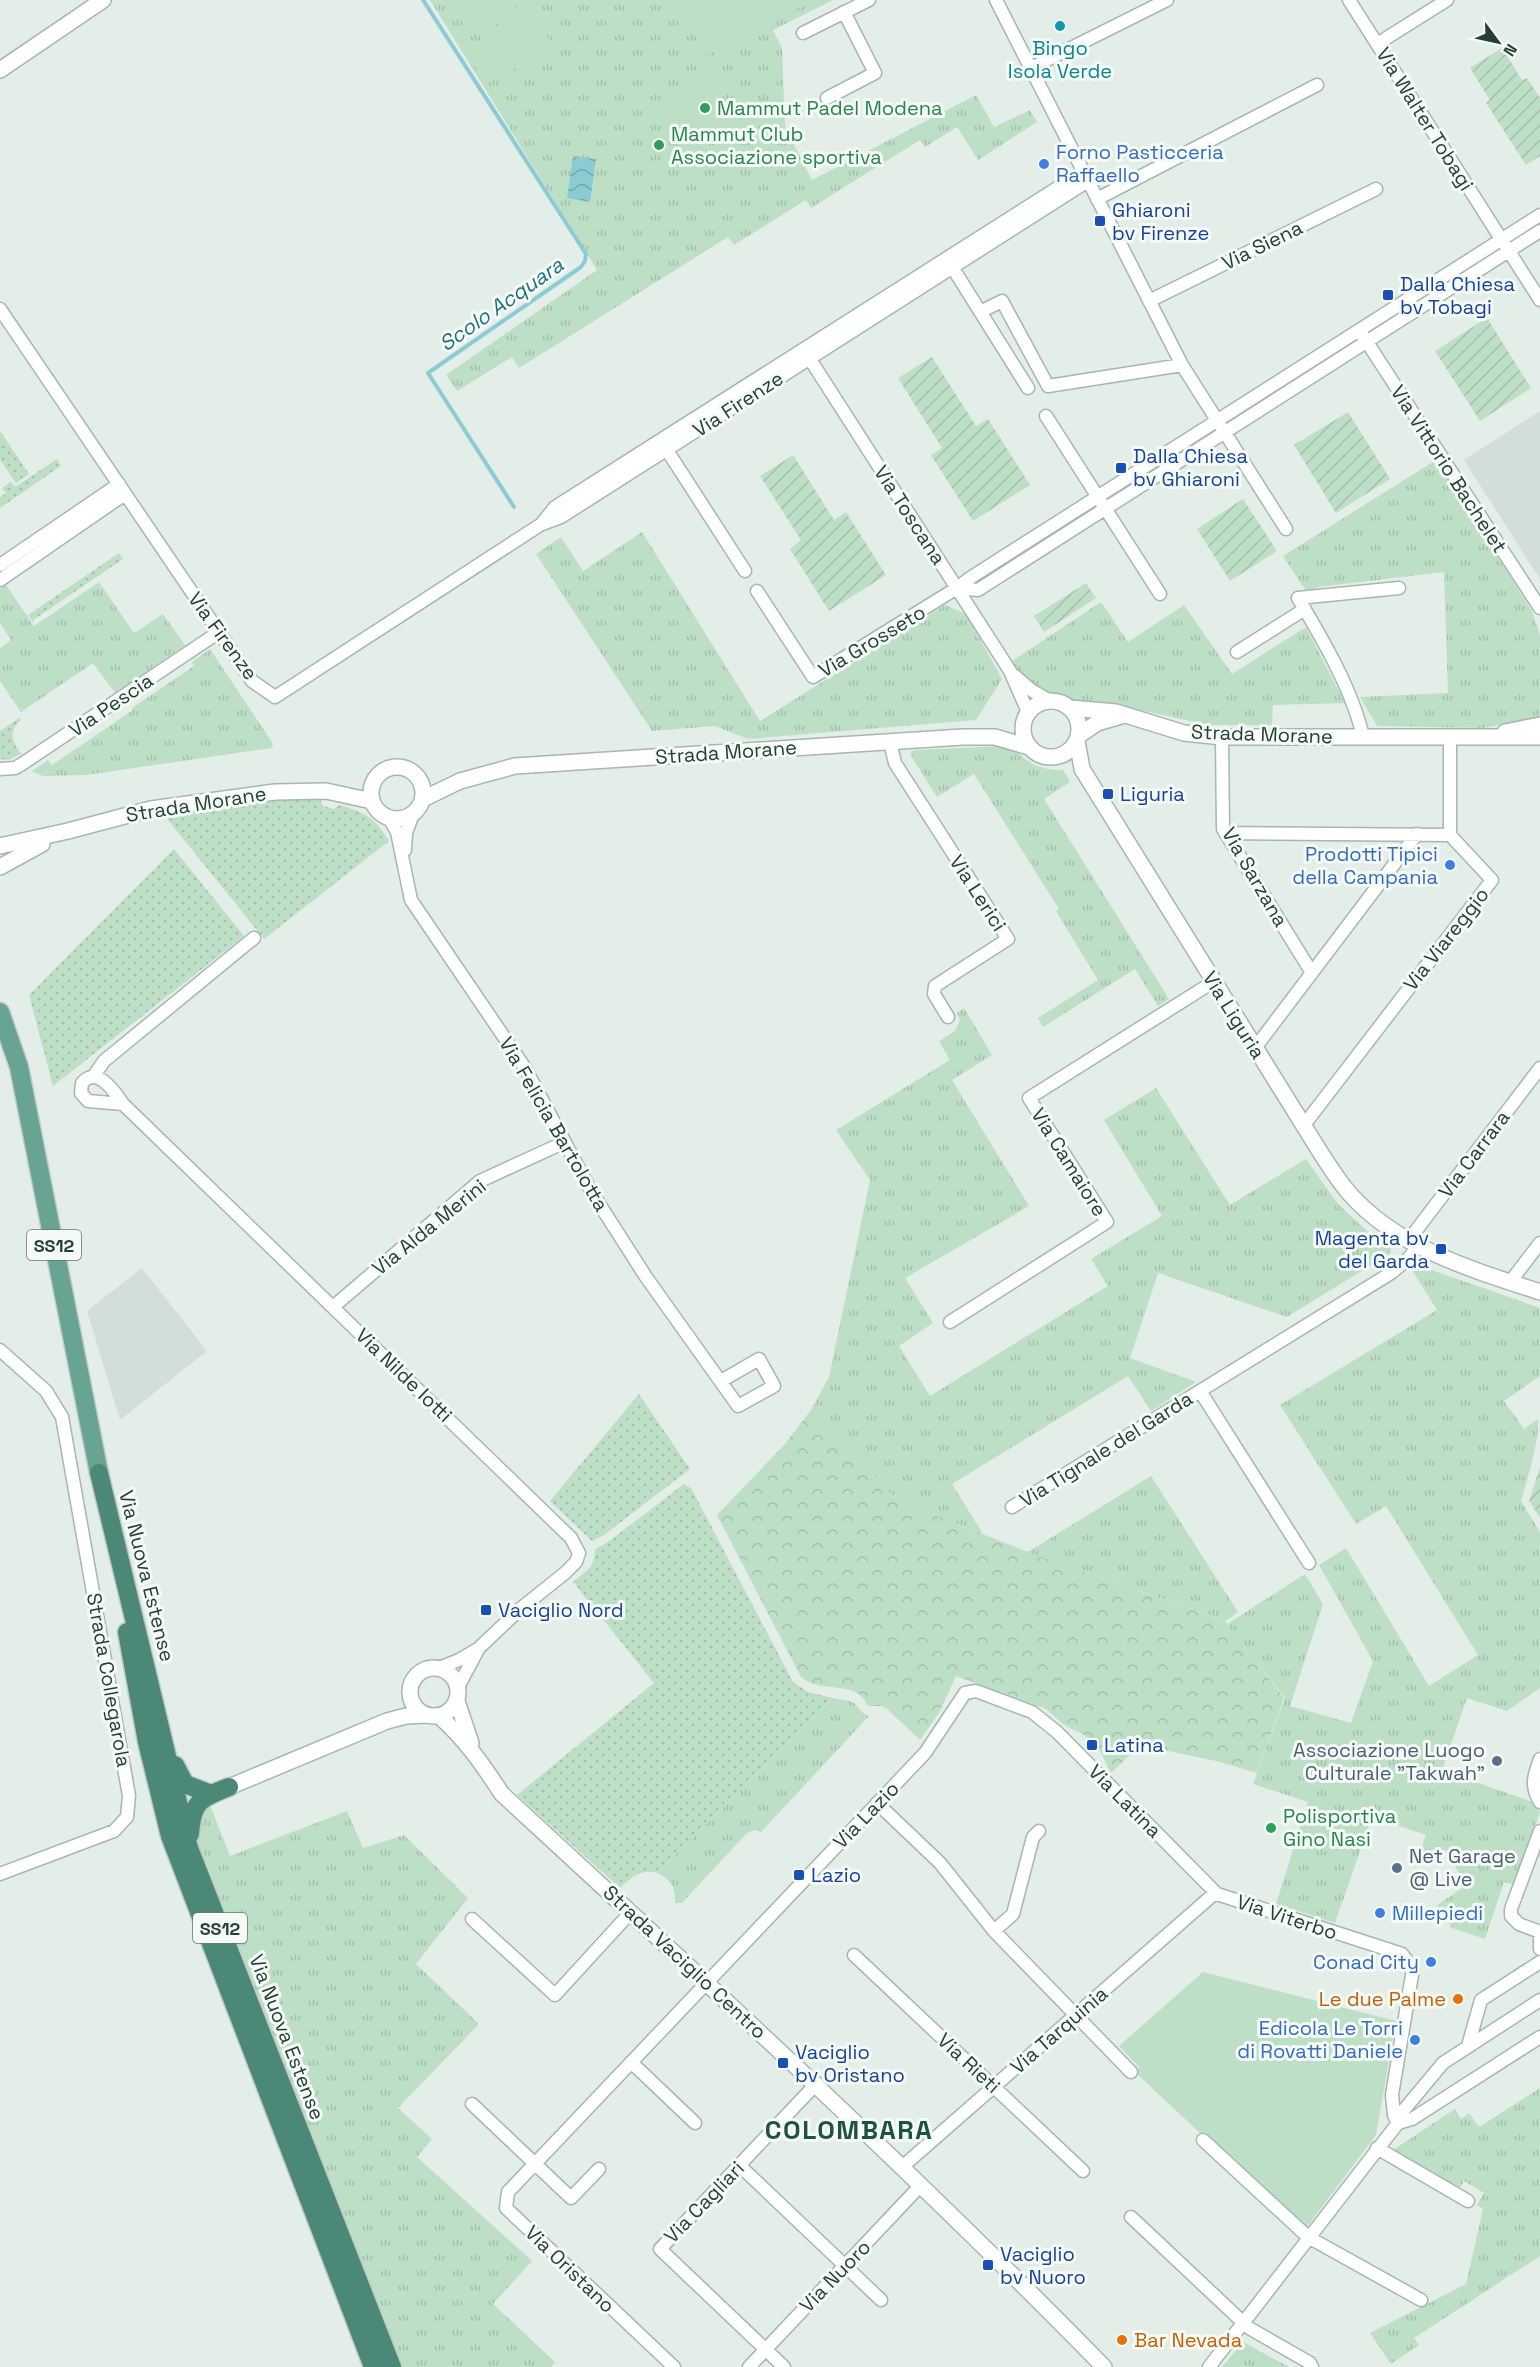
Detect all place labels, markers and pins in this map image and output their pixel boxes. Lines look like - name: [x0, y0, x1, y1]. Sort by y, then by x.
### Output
- marker: Bingo Isola Verde: [1053, 19, 1067, 33]
- place label: Bingo Isola Verde: [1008, 35, 1112, 84]
- place label: Mammut Padel Modena: [717, 95, 943, 121]
- marker: Mammut Padel Modena: [698, 101, 712, 115]
- place label: Mammut Club Associazione sportiva: [671, 121, 882, 170]
- marker: Mammut Club Associazione sportiva: [652, 138, 666, 152]
- place label: Forno Pasticceria Raffaello: [1056, 139, 1224, 188]
- marker: Forno Pasticceria Raffaello: [1037, 157, 1051, 171]
- place label: Ghiaroni bv Firenze: [1112, 197, 1209, 246]
- marker: Ghiaroni bv Firenze: [1093, 214, 1107, 228]
- place label: Dalla Chiesa bv Tobagi: [1400, 271, 1515, 320]
- marker: Dalla Chiesa bv Tobagi: [1381, 288, 1395, 302]
- place label: Dalla Chiesa bv Ghiaroni: [1133, 443, 1248, 492]
- marker: Dalla Chiesa bv Ghiaroni: [1114, 461, 1128, 475]
- place label: Liguria: [1120, 781, 1185, 807]
- marker: Liguria: [1101, 787, 1115, 801]
- place label: Prodotti Tipici della Campania: [1292, 841, 1438, 890]
- marker: Prodotti Tipici della Campania: [1443, 858, 1457, 872]
- place label: Magenta bv del Garda: [1315, 1225, 1429, 1274]
- marker: Magenta bv del Garda: [1434, 1242, 1448, 1256]
- place label: Vaciglio Nord: [498, 1597, 624, 1623]
- marker: Vaciglio Nord: [479, 1603, 493, 1617]
- place label: Latina: [1104, 1732, 1164, 1758]
- place label: Associazione Luogo Culturale "Takwah": [1293, 1737, 1485, 1786]
- marker: Latina: [1085, 1738, 1099, 1752]
- marker: Associazione Luogo Culturale "Takwah": [1490, 1754, 1504, 1768]
- place label: Polisportiva Gino Nasi: [1283, 1803, 1396, 1852]
- marker: Polisportiva Gino Nasi: [1264, 1821, 1278, 1835]
- place label: Net Garage @ Live: [1409, 1843, 1516, 1892]
- marker: Net Garage @ Live: [1390, 1861, 1404, 1875]
- place label: Lazio: [811, 1862, 861, 1888]
- marker: Lazio: [792, 1868, 806, 1882]
- place label: Millepiedi: [1392, 1900, 1483, 1926]
- marker: Millepiedi: [1373, 1906, 1387, 1920]
- place label: Conad City: [1313, 1949, 1419, 1975]
- marker: Conad City: [1424, 1955, 1438, 1969]
- place label: Le due Palme: [1319, 1986, 1446, 2012]
- marker: Le due Palme: [1451, 1992, 1465, 2006]
- place label: Edicola Le Torri di Rovatti Daniele: [1237, 2015, 1403, 2064]
- marker: Edicola Le Torri di Rovatti Daniele: [1408, 2033, 1422, 2047]
- place label: Vaciglio bv Oristano: [795, 2039, 905, 2088]
- marker: Vaciglio bv Oristano: [776, 2056, 790, 2070]
- place label: Vaciglio bv Nuoro: [1000, 2241, 1086, 2290]
- marker: Vaciglio bv Nuoro: [981, 2258, 995, 2272]
- place label: Bar Nevada: [1134, 2327, 1242, 2353]
- marker: Bar Nevada: [1115, 2333, 1129, 2347]

